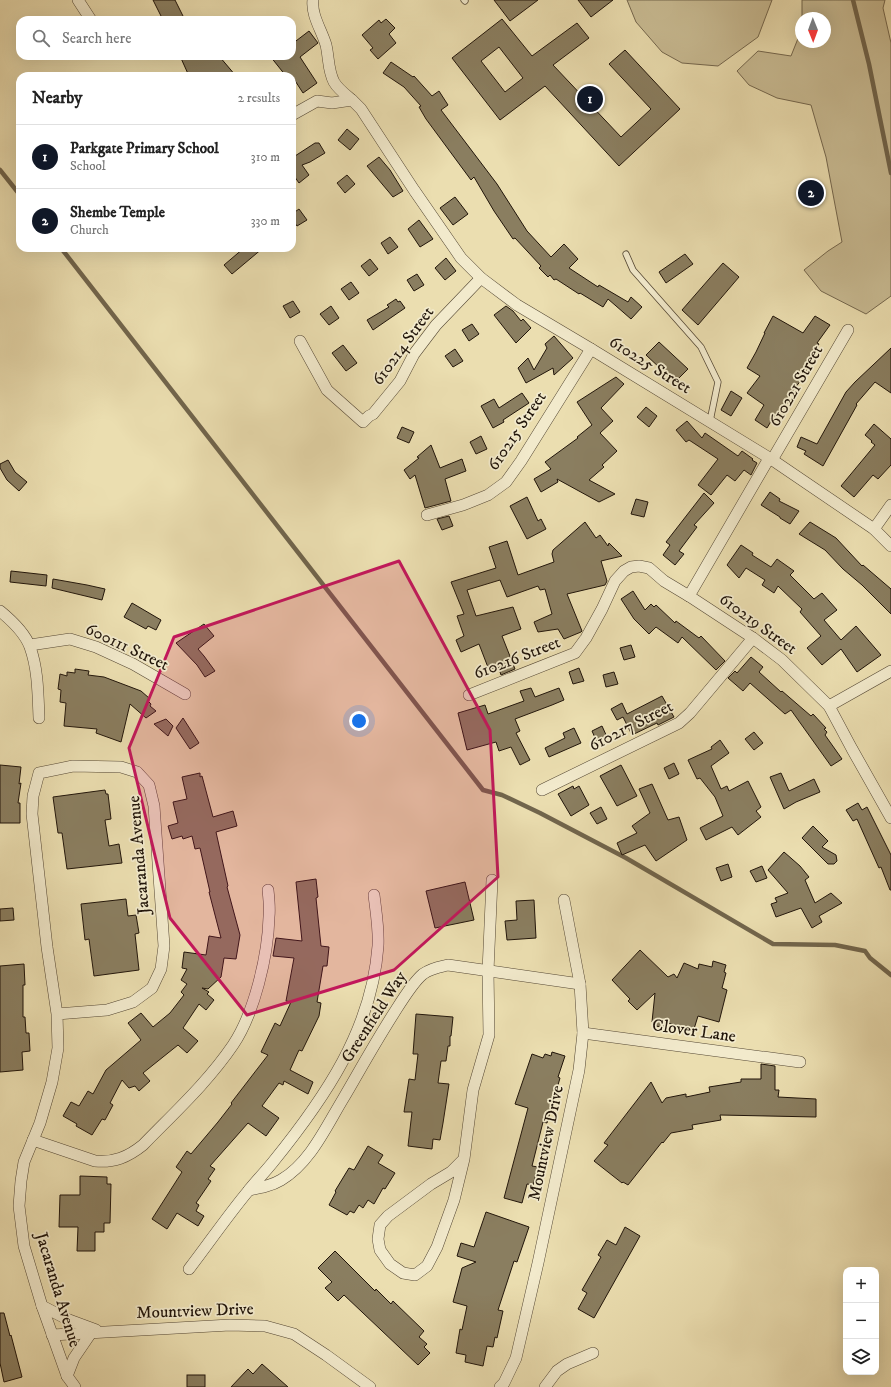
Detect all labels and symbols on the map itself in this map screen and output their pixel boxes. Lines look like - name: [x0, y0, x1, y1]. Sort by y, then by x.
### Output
- north arrow: [795, 12, 831, 48]
- pin: 1: [577, 84, 603, 114]
- pin: 2: [798, 178, 824, 208]
- street label: 610214 Street: [367, 302, 439, 390]
- street label: 610225 Street: [605, 331, 696, 399]
- street label: 610221 Street: [764, 341, 829, 431]
- street label: 610215 Street: [482, 387, 552, 475]
- street label: 610219 Street: [715, 588, 802, 660]
- street label: 600111 Street: [82, 618, 173, 676]
- street label: 610216 Street: [470, 631, 564, 685]
- street label: 610217 Street: [585, 695, 677, 757]
- your location: [349, 711, 369, 731]
- street label: Jacaranda Avenue: [123, 795, 155, 917]
- street label: Greenfield Way: [336, 966, 412, 1067]
- street label: Clover Lane: [651, 1014, 737, 1048]
- street label: Mountview Drive: [523, 1083, 569, 1203]
- street label: Jacaranda Avenue: [30, 1228, 86, 1350]
- street label: Mountview Drive: [136, 1298, 254, 1324]

